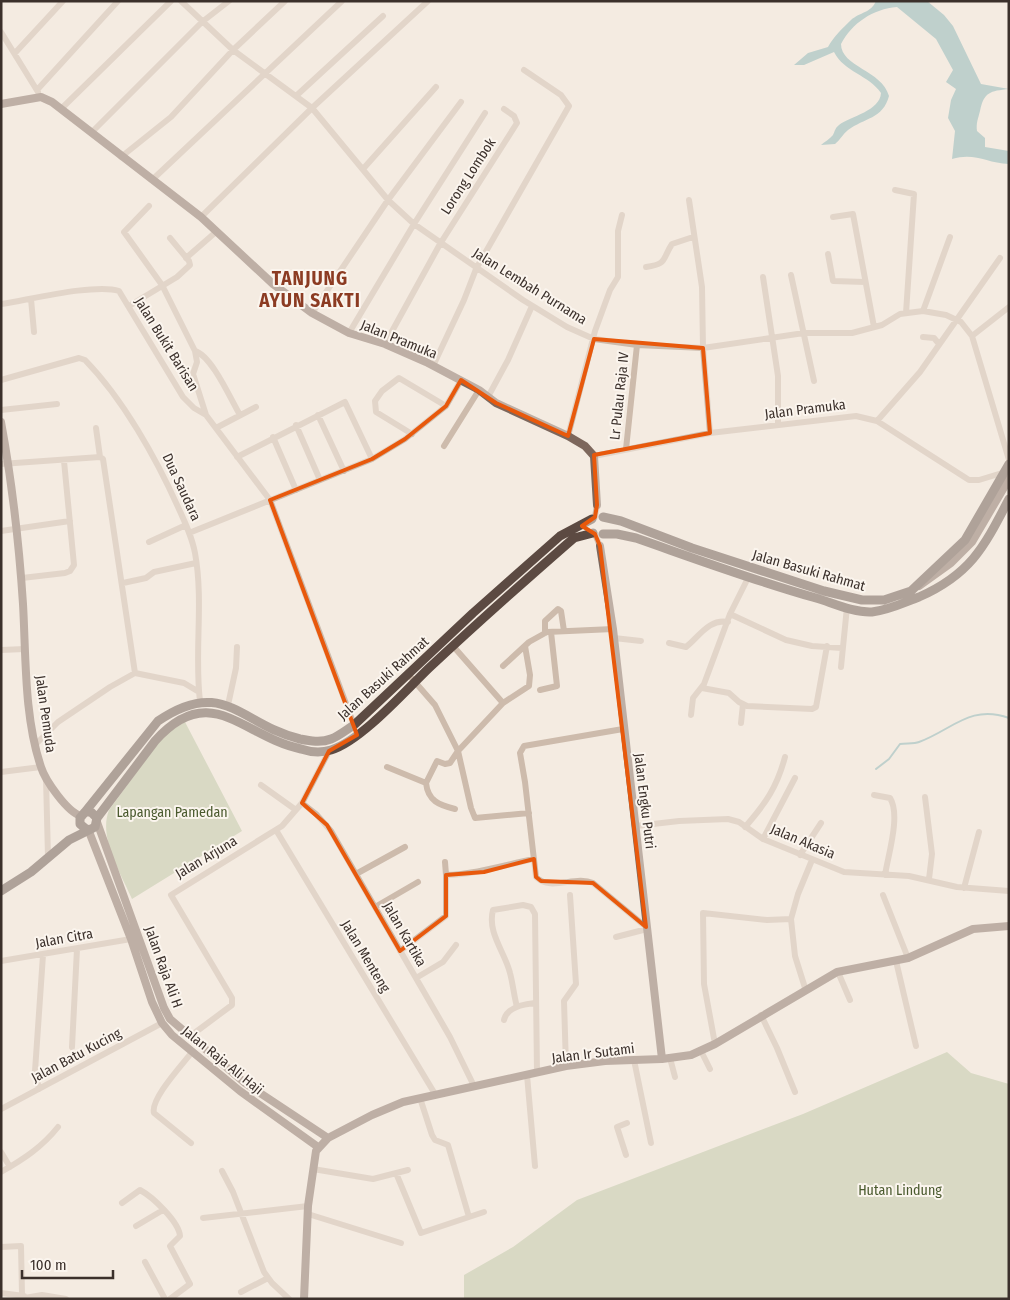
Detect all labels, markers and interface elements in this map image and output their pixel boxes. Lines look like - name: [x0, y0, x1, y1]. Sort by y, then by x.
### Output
- street label: Lorong Lombok: [437, 134, 500, 218]
- street label: Jalan Lembah Purnama: [470, 244, 590, 328]
- district label: TANJUNG AYUN SAKTI: [258, 267, 361, 312]
- street label: Jalan Bukit Barisan: [131, 294, 202, 394]
- street label: Jalan Pramuka: [358, 316, 440, 363]
- street label: Lr Pulau Raja IV: [606, 350, 633, 441]
- street label: Jalan Pramuka: [764, 396, 847, 423]
- street label: Dua Saudara: [159, 451, 205, 524]
- street label: Jalan Basuki Rahmat: [750, 546, 868, 595]
- street label: Jalan Basuki Rahmat: [334, 633, 433, 724]
- street label: Jalan Pemuda: [32, 674, 59, 754]
- street label: Jalan Engku Putri: [630, 752, 659, 850]
- park label: Lapangan Pamedan: [116, 804, 228, 821]
- street label: Jalan Akasia: [768, 820, 838, 863]
- street label: Jalan Arjuna: [172, 832, 240, 882]
- street label: Jalan Kartika: [379, 899, 430, 970]
- street label: Jalan Menteng: [337, 917, 394, 996]
- street label: Jalan Raja Ali H: [141, 924, 186, 1010]
- street label: Jalan Citra: [34, 925, 94, 952]
- street label: Jalan Raja Ali Haji: [179, 1022, 267, 1098]
- street label: Jalan Batu Kucing: [28, 1024, 125, 1086]
- street label: Jalan Ir Sutami: [551, 1040, 636, 1067]
- park label: Hutan Lindung: [858, 1182, 942, 1199]
- scale bar: [22, 1248, 114, 1280]
- text: 100 m: [30, 1256, 67, 1274]

